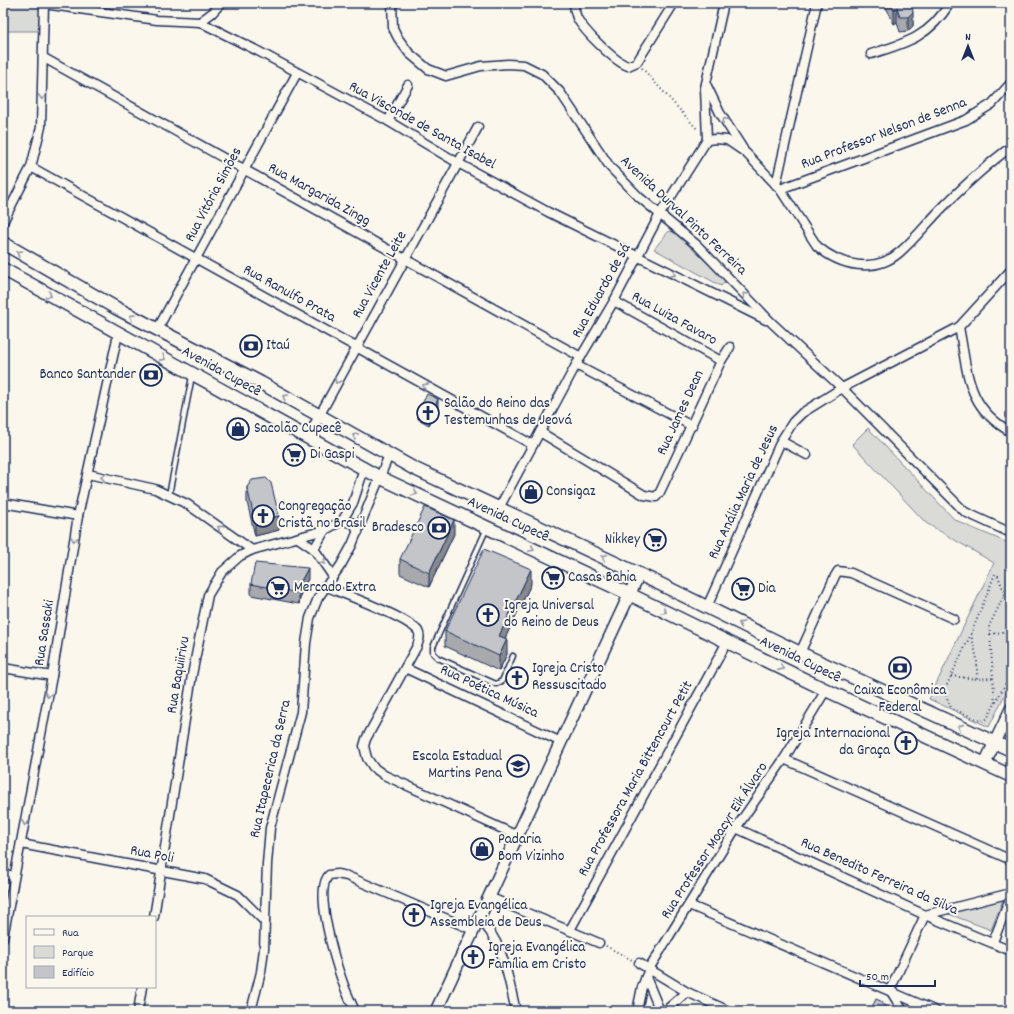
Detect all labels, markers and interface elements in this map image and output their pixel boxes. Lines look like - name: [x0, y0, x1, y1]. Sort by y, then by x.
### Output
- north arrow: [948, 26, 988, 66]
- text: N: [965, 30, 971, 46]
- street label: Rua Visconde de Santa Isabel: [344, 76, 500, 176]
- street label: Rua Professor Nelson de Senna: [798, 92, 971, 176]
- one-way arrow: [37, 94, 46, 100]
- one-way arrow: [722, 117, 730, 124]
- street label: Rua Vitória Simões: [180, 144, 248, 246]
- street label: Avenida Durval Pinto Ferreira: [615, 151, 752, 282]
- street label: Rua Margarida Zingg: [264, 158, 374, 232]
- street label: Rua Vicente Leite: [347, 227, 413, 323]
- street label: Rua Eduardo de Sá: [567, 239, 637, 342]
- one-way arrow: [16, 251, 23, 258]
- street label: Rua Ranulfo Prata: [239, 259, 340, 329]
- one-way arrow: [669, 269, 676, 276]
- street label: Rua Luiza Favaro: [627, 286, 721, 352]
- one-way arrow: [45, 291, 52, 298]
- one-way arrow: [742, 292, 750, 300]
- one-way arrow: [129, 314, 137, 322]
- bank icon: Itaú: [238, 333, 264, 359]
- place label: Itaú: [266, 335, 290, 357]
- street label: Avenida Cupecê: [177, 341, 265, 403]
- one-way arrow: [159, 353, 166, 360]
- bank icon: Banco Santander: [138, 362, 164, 388]
- place label: Banco Santander: [40, 364, 136, 386]
- street label: Rua James Dean: [652, 367, 710, 459]
- one-way arrow: [334, 377, 341, 385]
- one-way arrow: [422, 383, 429, 391]
- place label: Salão do Reino das Testemunhas de Jeová: [444, 393, 572, 432]
- one-way arrow: [282, 394, 289, 402]
- church icon: Salão do Reino das Testemunhas de Jeová: [415, 400, 441, 426]
- shop icon: Sacolão Cupecê: [225, 416, 251, 442]
- place label: Sacolão Cupecê: [254, 418, 341, 440]
- street label: Rua Anália Maria de Jesus: [703, 421, 785, 563]
- one-way arrow: [352, 434, 359, 441]
- supermarket icon: Di Gaspi: [281, 442, 307, 468]
- place label: Di Gaspi: [310, 444, 355, 466]
- one-way arrow: [99, 473, 106, 481]
- shop icon: Consigaz: [518, 479, 544, 505]
- place label: Consigaz: [546, 481, 596, 503]
- one-way arrow: [410, 488, 418, 496]
- street label: Avenida Cupecê: [463, 491, 553, 549]
- place label: Congregação Cristã no Brasil: [278, 496, 366, 535]
- church icon: Congregação Cristã no Brasil: [250, 503, 276, 529]
- bank icon: Bradesco: [426, 515, 452, 541]
- place label: Bradesco: [372, 517, 424, 539]
- one-way arrow: [217, 525, 224, 533]
- supermarket icon: Nikkey: [642, 527, 668, 553]
- place label: Nikkey: [605, 529, 641, 551]
- one-way arrow: [70, 536, 79, 542]
- one-way arrow: [528, 544, 536, 552]
- one-way arrow: [600, 554, 608, 562]
- one-way arrow: [318, 558, 326, 565]
- supermarket icon: Casas Bahia: [540, 565, 566, 591]
- place label: Casas Bahia: [568, 567, 637, 589]
- supermarket icon: Mercado Extra: [265, 575, 291, 601]
- supermarket icon: Dia: [730, 576, 756, 602]
- place label: Mercado Extra: [294, 577, 377, 599]
- place label: Dia: [758, 578, 776, 600]
- place label: Igreja Universal do Reino de Deus: [504, 595, 599, 634]
- street label: Rua Sassaki: [29, 598, 61, 668]
- church icon: Igreja Universal do Reino de Deus: [475, 602, 501, 628]
- one-way arrow: [660, 606, 668, 614]
- one-way arrow: [738, 621, 746, 629]
- street label: Avenida Cupecê: [756, 631, 844, 689]
- street label: Rua Baquiirivu: [161, 635, 197, 715]
- bank icon: Caixa Econômica Federal: [887, 655, 913, 681]
- place label: Igreja Cristo Ressuscitado: [532, 658, 607, 697]
- street label: Rua Poética Música: [436, 660, 543, 725]
- one-way arrow: [777, 663, 784, 671]
- church icon: Igreja Cristo Ressuscitado: [504, 665, 530, 691]
- street label: Rua Professora Maria Bittencourt Petit: [573, 677, 699, 881]
- place label: Caixa Econômica Federal: [854, 680, 947, 719]
- one-way arrow: [45, 692, 53, 698]
- street label: Rua Itapecerica da Serra: [244, 697, 298, 840]
- place label: Igreja Internacional da Graça: [776, 723, 891, 762]
- one-way arrow: [957, 724, 965, 732]
- church icon: Igreja Internacional da Graça: [893, 730, 919, 756]
- place label: Escola Estadual Martins Pena: [412, 746, 503, 785]
- school or university icon: Escola Estadual Martins Pena: [505, 753, 531, 779]
- street label: Rua Professor Moacyr Eik Álvaro: [656, 758, 774, 924]
- one-way arrow: [21, 820, 30, 826]
- place label: Padaria Bom Vizinho: [498, 829, 565, 868]
- street label: Rua Benedito Ferreira da Silva: [797, 832, 962, 922]
- shop icon: Padaria Bom Vizinho: [469, 836, 495, 862]
- street label: Rua Poli: [128, 840, 176, 870]
- place label: Igreja Evangélica Assembleia de Deus: [430, 895, 542, 934]
- church icon: Igreja Evangélica Assembleia de Deus: [401, 902, 427, 928]
- legend: [26, 916, 156, 988]
- text: Rua: [62, 925, 79, 942]
- place label: Igreja Evangélica Família em Cristo: [488, 937, 586, 976]
- church icon: Igreja Evangélica Família em Cristo: [460, 944, 486, 970]
- text: Parque: [62, 945, 93, 962]
- scale bar: [860, 962, 935, 988]
- text: Edifício: [62, 965, 94, 982]
- text: 50 m: [866, 969, 889, 986]

